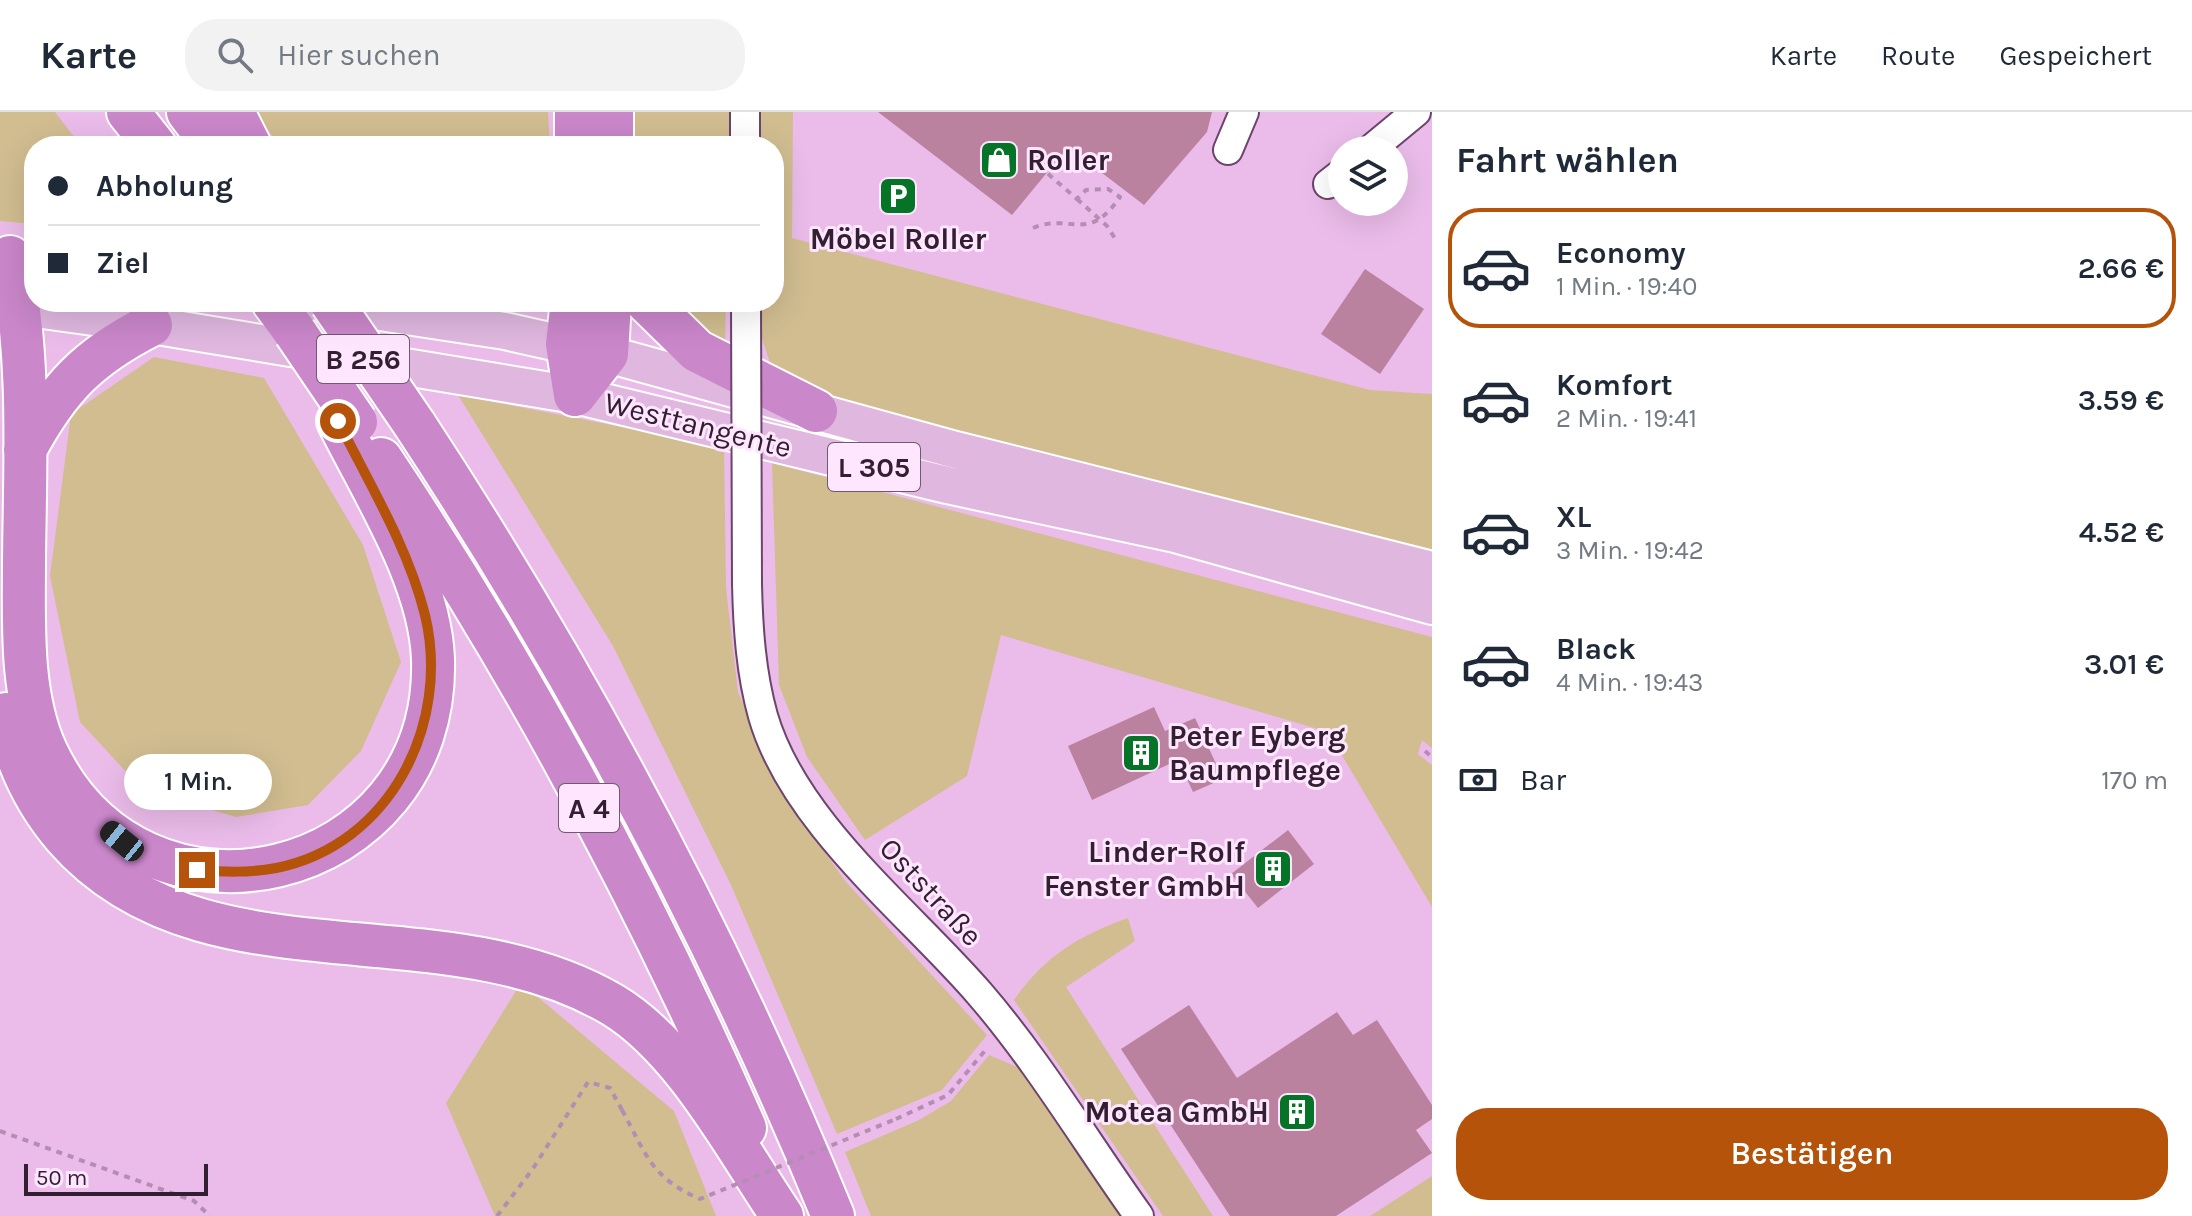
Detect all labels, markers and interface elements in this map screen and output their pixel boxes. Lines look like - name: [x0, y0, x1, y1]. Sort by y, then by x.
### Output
- search box: [185, 19, 745, 91]
- text: Karte: [40, 33, 137, 78]
- icon: search: [213, 33, 257, 77]
- text: Hier suchen: [277, 37, 441, 73]
- text: Karte: [1770, 39, 1837, 72]
- text: Route: [1881, 39, 1955, 72]
- text: Gespeichert: [1999, 39, 2152, 72]
- map controls: [1328, 136, 1408, 216]
- button: layers: [1328, 136, 1408, 216]
- shop icon: Roller: [978, 139, 1020, 181]
- text: Fahrt wählen: [1456, 139, 1679, 181]
- place label: Roller: [1027, 142, 1109, 178]
- text: Abholung: [96, 168, 233, 204]
- parking icon: Möbel Roller: [877, 175, 919, 217]
- place label: Möbel Roller: [810, 221, 986, 257]
- icon: car: [1460, 232, 1532, 304]
- text: Economy: [1556, 235, 1686, 271]
- text: Ziel: [96, 245, 150, 281]
- text: 2.66 €: [2078, 250, 2164, 286]
- text: 1 Min. · 19:40: [1556, 271, 1697, 302]
- road number: B 256: [317, 335, 409, 383]
- icon: car: [1460, 364, 1532, 436]
- text: Komfort: [1556, 367, 1673, 403]
- text: 3.59 €: [2078, 382, 2164, 418]
- street label: Westtangente: [601, 384, 795, 466]
- route start: [320, 403, 356, 439]
- text: 2 Min. · 19:41: [1556, 403, 1697, 434]
- road number: L 305: [828, 443, 920, 491]
- icon: car: [1460, 496, 1532, 568]
- text: XL: [1556, 499, 1591, 535]
- text: 4.52 €: [2079, 514, 2164, 550]
- text: 3 Min. · 19:42: [1556, 535, 1704, 566]
- icon: car: [1460, 628, 1532, 700]
- text: Black: [1556, 631, 1636, 667]
- text: 3.01 €: [2084, 646, 2164, 682]
- text: 4 Min. · 19:43: [1556, 667, 1703, 698]
- place label: Peter Eyberg Baumpflege: [1169, 718, 1345, 788]
- building icon: Peter Eyberg Baumpflege: [1120, 732, 1162, 774]
- callout: 1 Min.: [123, 754, 271, 810]
- icon: cash: [1456, 758, 1500, 802]
- text: Bar: [1520, 762, 1566, 798]
- text: 170 m: [2101, 765, 2168, 796]
- text: 1 Min.: [164, 766, 232, 797]
- road number: A 4: [559, 784, 619, 832]
- car: [96, 817, 148, 865]
- street label: Oststraße: [872, 830, 990, 954]
- place label: Linder-Rolf Fenster GmbH: [1044, 834, 1246, 904]
- building icon: Linder-Rolf Fenster GmbH: [1252, 848, 1294, 890]
- route end: [179, 852, 215, 888]
- building icon: Motea GmbH: [1276, 1091, 1318, 1133]
- place label: Motea GmbH: [1085, 1094, 1269, 1130]
- button: Bestätigen: [1456, 1108, 2168, 1200]
- scale bar: [24, 1160, 208, 1196]
- text: 50 m: [36, 1165, 87, 1191]

